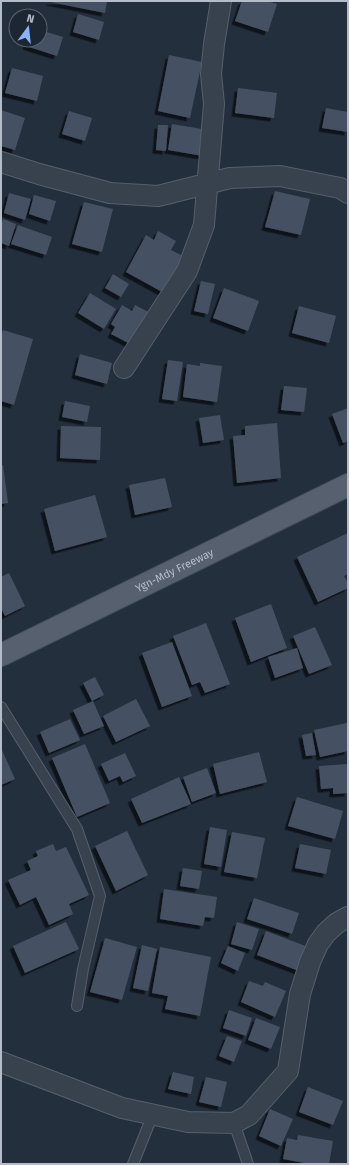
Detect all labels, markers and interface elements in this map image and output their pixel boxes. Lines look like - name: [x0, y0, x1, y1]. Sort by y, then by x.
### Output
- north arrow: [8, 8, 48, 48]
- text: N: [25, 12, 36, 26]
- street label: Ygn-Mdy Freeway: [133, 545, 216, 595]

